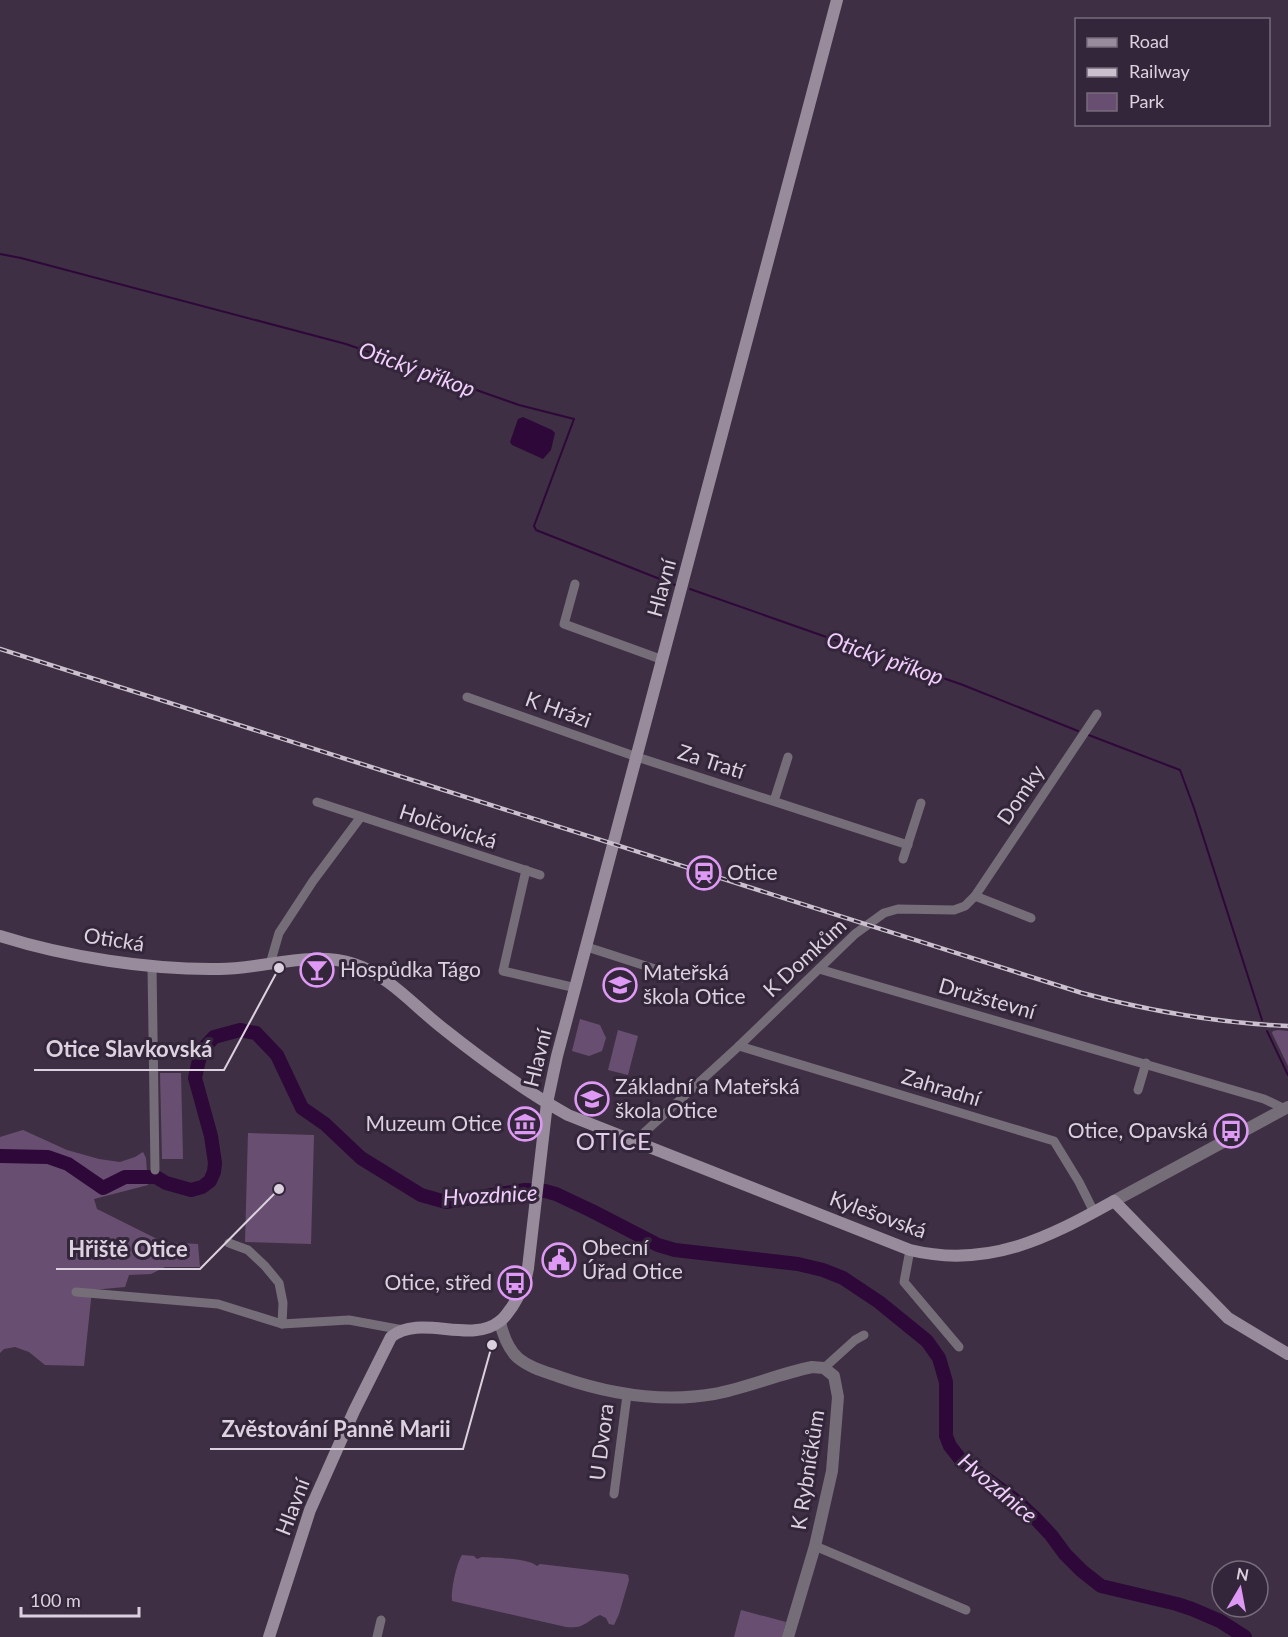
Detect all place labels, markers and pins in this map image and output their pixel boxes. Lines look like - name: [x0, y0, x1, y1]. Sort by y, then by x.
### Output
- station icon: Otice: [686, 855, 722, 891]
- place label: Otice: [727, 859, 778, 884]
- bar icon: Hospůdka Tágo: [299, 952, 335, 988]
- place label: Hospůdka Tágo: [340, 956, 481, 981]
- place label: Mateřská škola Otice: [643, 959, 745, 1008]
- school or university icon: Mateřská škola Otice: [602, 967, 638, 1003]
- callout: Otice Slavkovská: [34, 1030, 224, 1070]
- place label: Základní a Mateřská škola Otice: [615, 1073, 800, 1122]
- school or university icon: Základní a Mateřská škola Otice: [574, 1081, 610, 1117]
- museum icon: Muzeum Otice: [507, 1106, 543, 1142]
- place label: Muzeum Otice: [366, 1110, 502, 1135]
- bus stop icon: Otice, Opavská: [1213, 1113, 1249, 1149]
- place label: Otice, Opavská: [1068, 1117, 1208, 1142]
- callout: Hřiště Otice: [56, 1229, 200, 1269]
- place label: Obecní Úřad Otice: [582, 1234, 683, 1283]
- public building icon: Obecní Úřad Otice: [541, 1242, 577, 1278]
- bus stop icon: Otice, střed: [497, 1265, 533, 1301]
- place label: Otice, střed: [385, 1269, 492, 1294]
- callout: Zvěstování Panně Marii: [210, 1409, 463, 1449]

